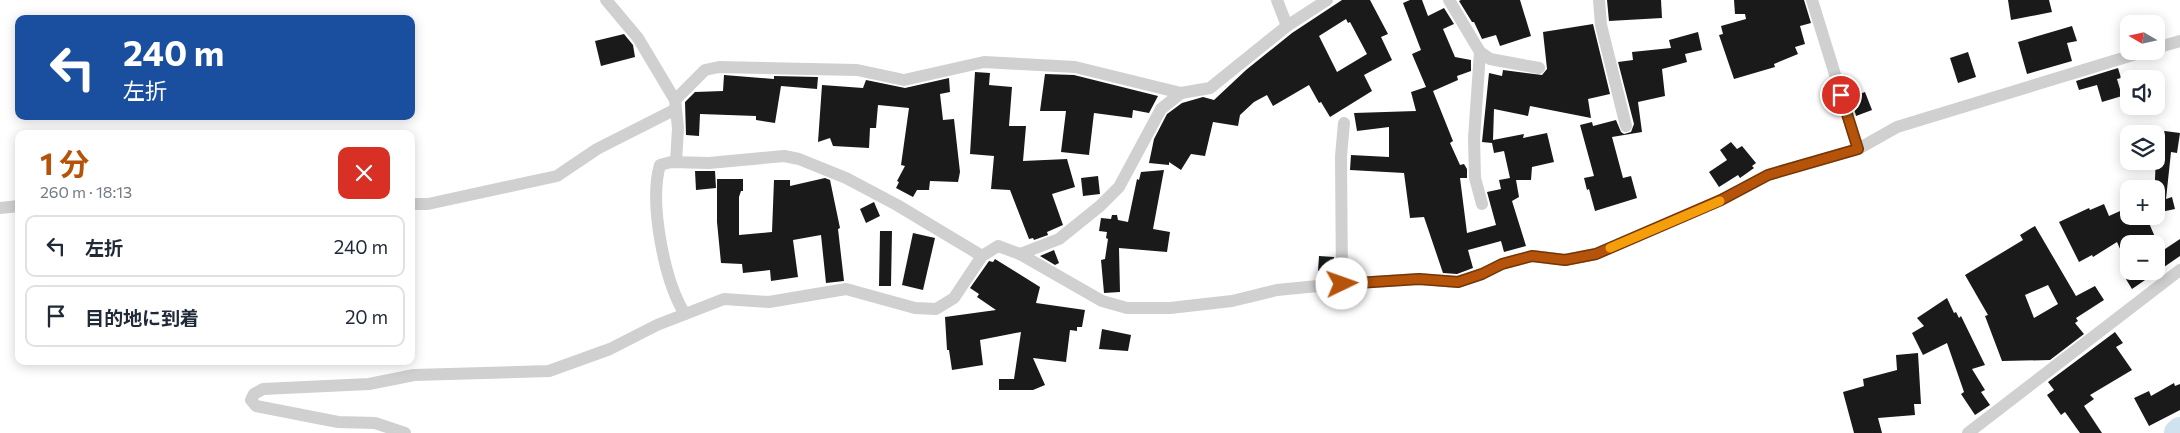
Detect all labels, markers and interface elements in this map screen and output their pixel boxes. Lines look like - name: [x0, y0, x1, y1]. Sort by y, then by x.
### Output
- north arrow: [2120, 15, 2165, 60]
- map controls: [2120, 15, 2165, 280]
- text: 240 m: [123, 30, 224, 73]
- icon: left: [40, 35, 105, 100]
- button: sound: [2120, 70, 2165, 115]
- pin: [1820, 74, 1862, 116]
- text: 左折: [123, 77, 167, 104]
- icon: arrive: [1827, 81, 1855, 109]
- button: layers: [2120, 125, 2165, 170]
- text: 1 分: [40, 144, 89, 181]
- button: close: [338, 147, 390, 199]
- button: +: [2120, 180, 2165, 225]
- text: 260 m · 18:13: [40, 182, 132, 201]
- icon: left: [42, 232, 70, 260]
- text: 240 m: [334, 235, 388, 258]
- button: −: [2120, 235, 2165, 280]
- text: 左折: [85, 236, 123, 259]
- position arrow: [1315, 257, 1367, 309]
- icon: arrive: [42, 302, 70, 330]
- text: 20 m: [345, 305, 388, 328]
- text: 目的地に到着: [85, 306, 199, 329]

